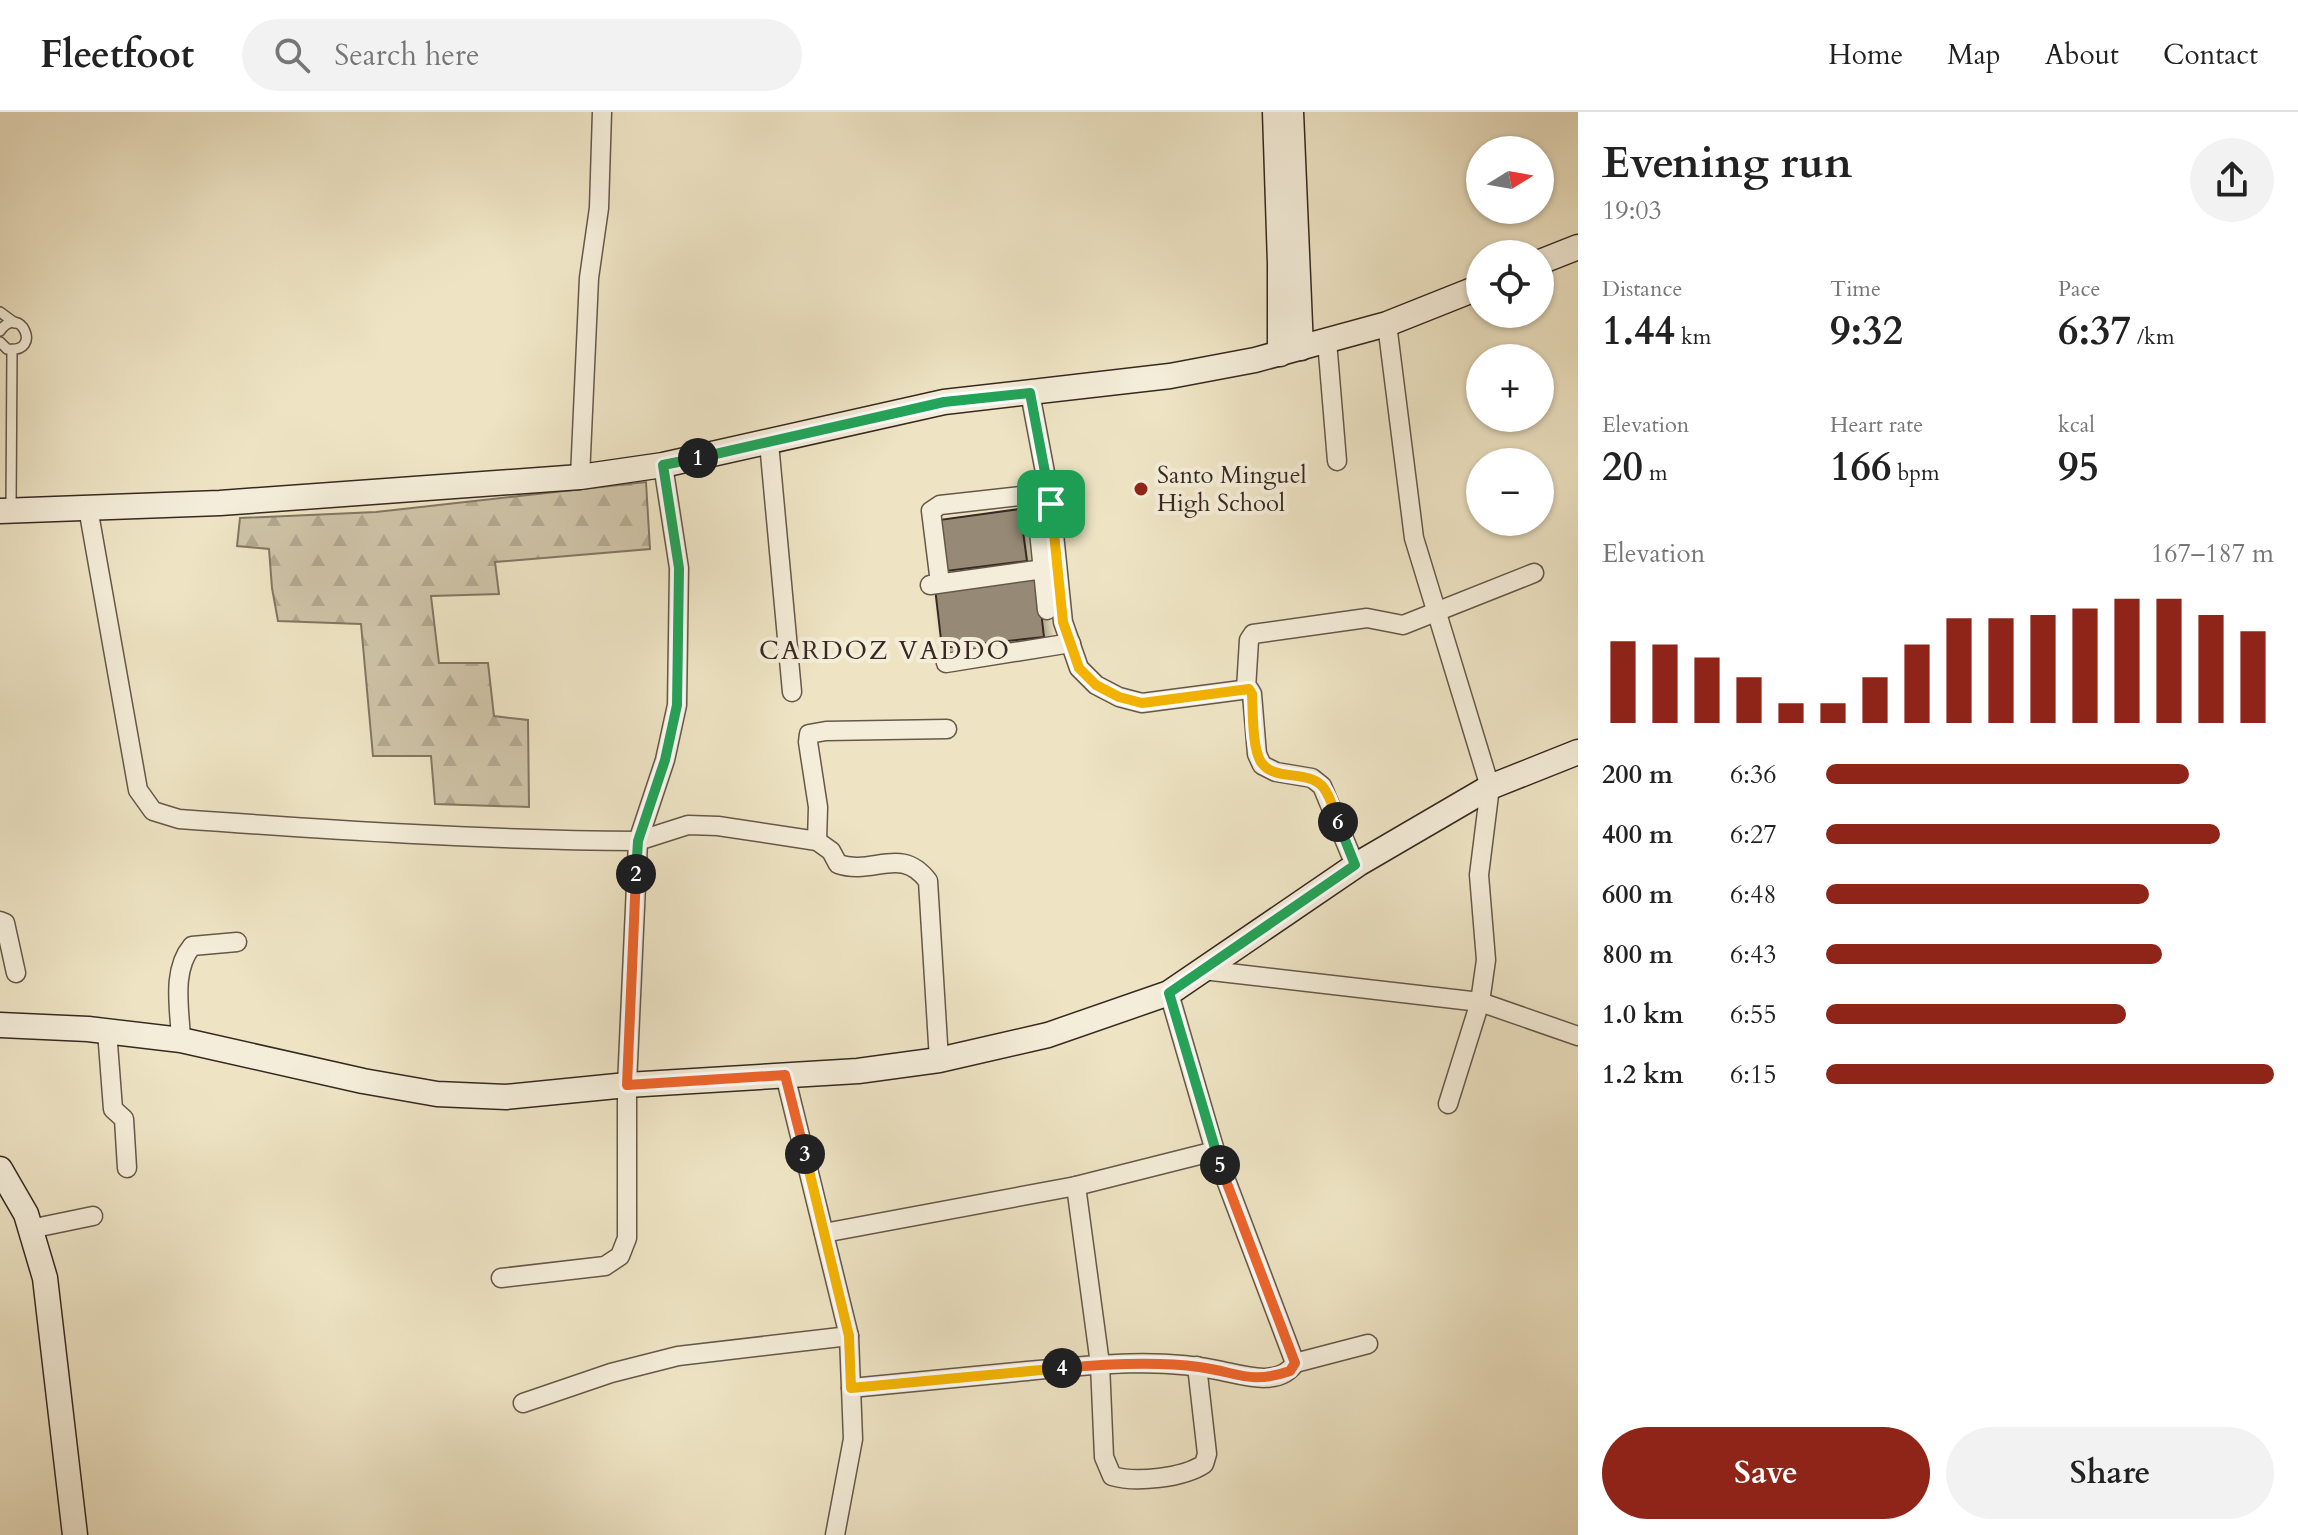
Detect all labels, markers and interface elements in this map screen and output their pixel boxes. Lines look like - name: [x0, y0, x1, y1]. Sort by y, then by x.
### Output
- search box: [242, 19, 802, 91]
- text: Fleetfoot: [40, 29, 194, 81]
- icon: search: [270, 33, 314, 77]
- text: Search here: [334, 35, 480, 76]
- text: Home: [1828, 36, 1903, 74]
- text: Map: [1947, 36, 2001, 74]
- text: About: [2045, 36, 2119, 74]
- text: Contact: [2163, 36, 2258, 74]
- text: Evening run: [1602, 133, 1852, 193]
- north arrow: [1466, 136, 1554, 224]
- map controls: [1466, 136, 1554, 536]
- button: share: [2190, 138, 2274, 222]
- text: 19:03: [1602, 193, 1662, 228]
- button: locate: [1466, 240, 1554, 328]
- text: Distance: [1602, 274, 1682, 304]
- text: Time: [1830, 274, 1881, 304]
- text: Pace: [2058, 274, 2101, 304]
- text: 1.44: [1602, 304, 1675, 359]
- text: 9:32: [1830, 304, 1903, 359]
- text: 6:37: [2058, 304, 2131, 359]
- text: km: [1675, 322, 1711, 352]
- text: /km: [2131, 322, 2175, 352]
- button: +: [1466, 344, 1554, 432]
- text: Elevation: [1602, 410, 1689, 440]
- text: Heart rate: [1830, 410, 1923, 440]
- text: kcal: [2058, 410, 2095, 440]
- pin: 1: [678, 438, 718, 478]
- text: 20: [1602, 440, 1643, 495]
- text: 166: [1830, 440, 1891, 495]
- text: 95: [2058, 440, 2099, 495]
- text: 1: [692, 443, 704, 473]
- button: −: [1466, 448, 1554, 536]
- text: m: [1643, 458, 1668, 488]
- text: bpm: [1891, 458, 1940, 488]
- place label: Santo Minguel High School: [1157, 459, 1307, 520]
- pin: [1017, 470, 1085, 538]
- marker: Santo Minguel High School: [1132, 480, 1150, 498]
- icon: arrive: [1029, 482, 1073, 526]
- text: Elevation: [1602, 536, 1705, 571]
- text: 167–187 m: [2151, 536, 2274, 571]
- district label: CARDOZ VADDO: [759, 633, 1011, 668]
- text: 200 m: [1602, 757, 1673, 792]
- text: 6:36: [1730, 757, 1777, 792]
- pin: 6: [1318, 802, 1358, 842]
- text: 6: [1332, 807, 1344, 837]
- text: 400 m: [1602, 817, 1673, 852]
- text: 6:27: [1730, 817, 1777, 852]
- pin: 2: [616, 854, 656, 894]
- text: 2: [630, 859, 642, 889]
- text: 600 m: [1602, 877, 1673, 912]
- text: 6:48: [1730, 877, 1777, 912]
- text: 800 m: [1602, 937, 1673, 972]
- text: 6:43: [1730, 937, 1777, 972]
- text: 1.0 km: [1602, 997, 1683, 1032]
- text: 6:55: [1730, 997, 1777, 1032]
- text: 1.2 km: [1602, 1057, 1683, 1092]
- text: 6:15: [1730, 1057, 1777, 1092]
- pin: 3: [785, 1134, 825, 1174]
- text: 3: [799, 1139, 811, 1169]
- pin: 5: [1200, 1145, 1240, 1185]
- text: 5: [1214, 1150, 1226, 1180]
- pin: 4: [1042, 1348, 1082, 1388]
- text: 4: [1056, 1353, 1068, 1383]
- button: Save: [1602, 1427, 1930, 1519]
- button: Share: [1946, 1427, 2274, 1519]

